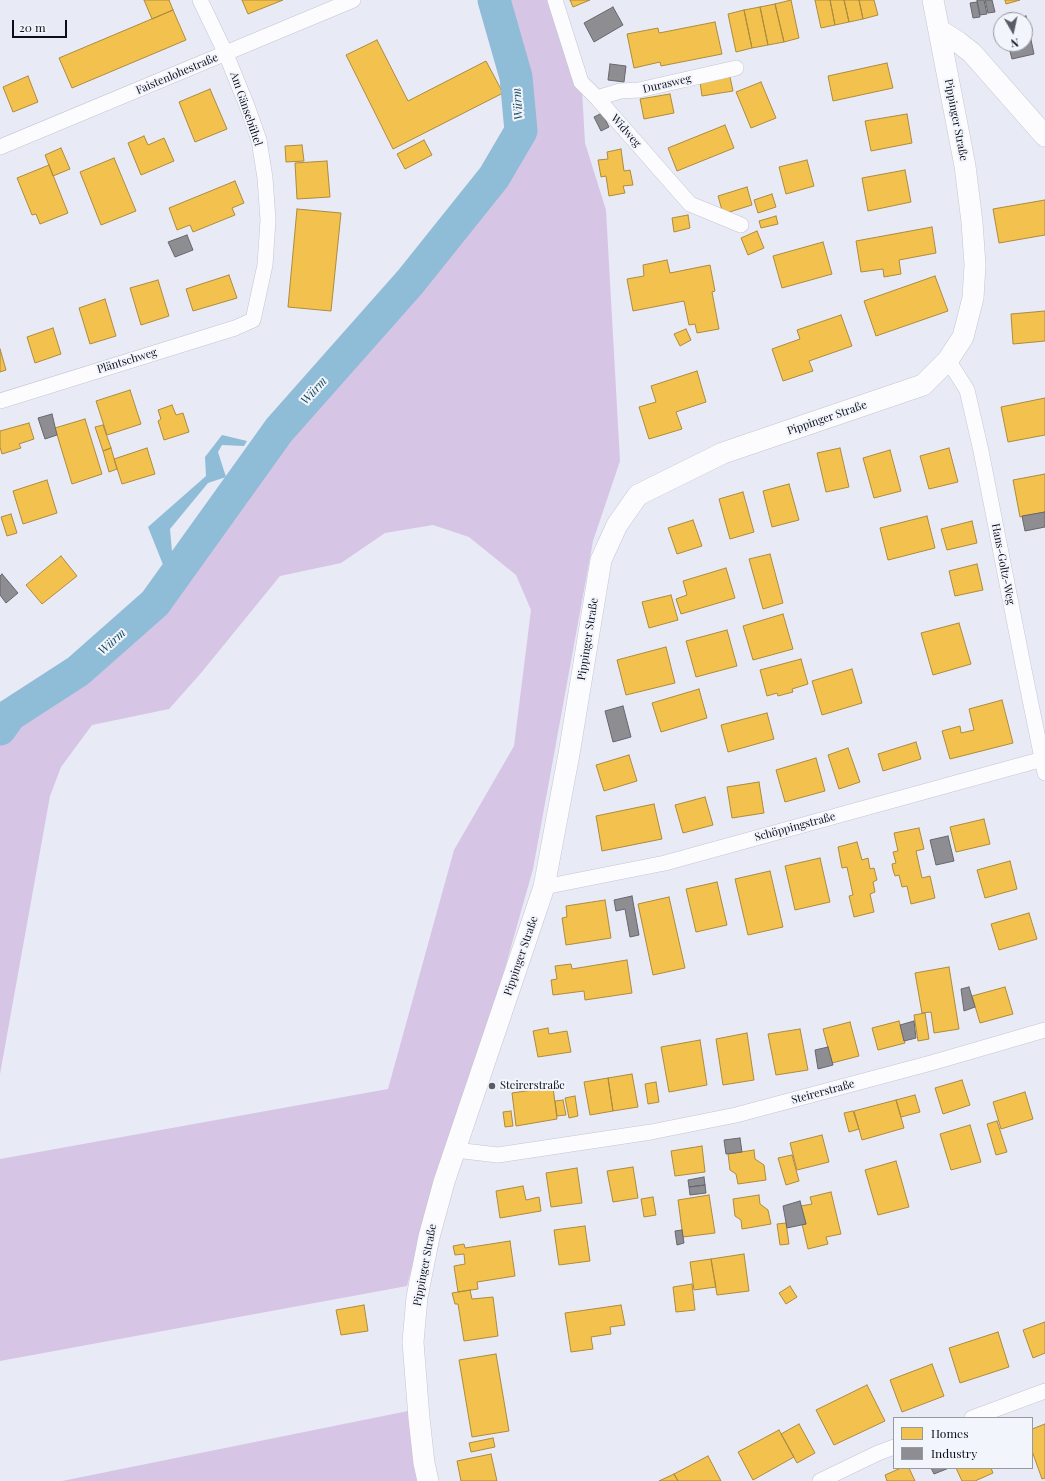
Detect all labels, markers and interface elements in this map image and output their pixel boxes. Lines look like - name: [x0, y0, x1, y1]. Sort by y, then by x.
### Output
- scale bar: [14, 12, 69, 38]
- north arrow: [993, 12, 1033, 52]
- text: 20 m: [19, 19, 46, 35]
- text: N: [1010, 35, 1020, 51]
- street label: Faistenlohestraße: [134, 51, 220, 97]
- street label: Am Gänsebühel: [227, 70, 265, 148]
- street label: Durasweg: [641, 72, 693, 96]
- street label: Pippinger Straße: [942, 78, 970, 162]
- water label: Würm: [509, 87, 527, 121]
- street label: Widweg: [608, 112, 644, 150]
- street label: Pläntschweg: [96, 346, 158, 376]
- water label: Würm: [298, 374, 330, 408]
- street label: Pippinger Straße: [786, 398, 868, 438]
- street label: Hans-Goltz-Weg: [989, 522, 1017, 606]
- street label: Pippinger Straße: [575, 597, 601, 681]
- water label: Würm: [95, 626, 129, 658]
- street label: Schöppingstraße: [753, 810, 837, 844]
- street label: Pippinger Straße: [501, 915, 541, 997]
- street label: Steirerstraße: [790, 1077, 856, 1107]
- place label: Steirerstraße: [500, 1079, 565, 1093]
- marker: Steirerstraße: [487, 1081, 497, 1091]
- street label: Pippinger Straße: [411, 1223, 439, 1307]
- legend: [893, 1417, 1033, 1469]
- text: Homes: [931, 1425, 969, 1441]
- text: Industry: [931, 1445, 977, 1461]

